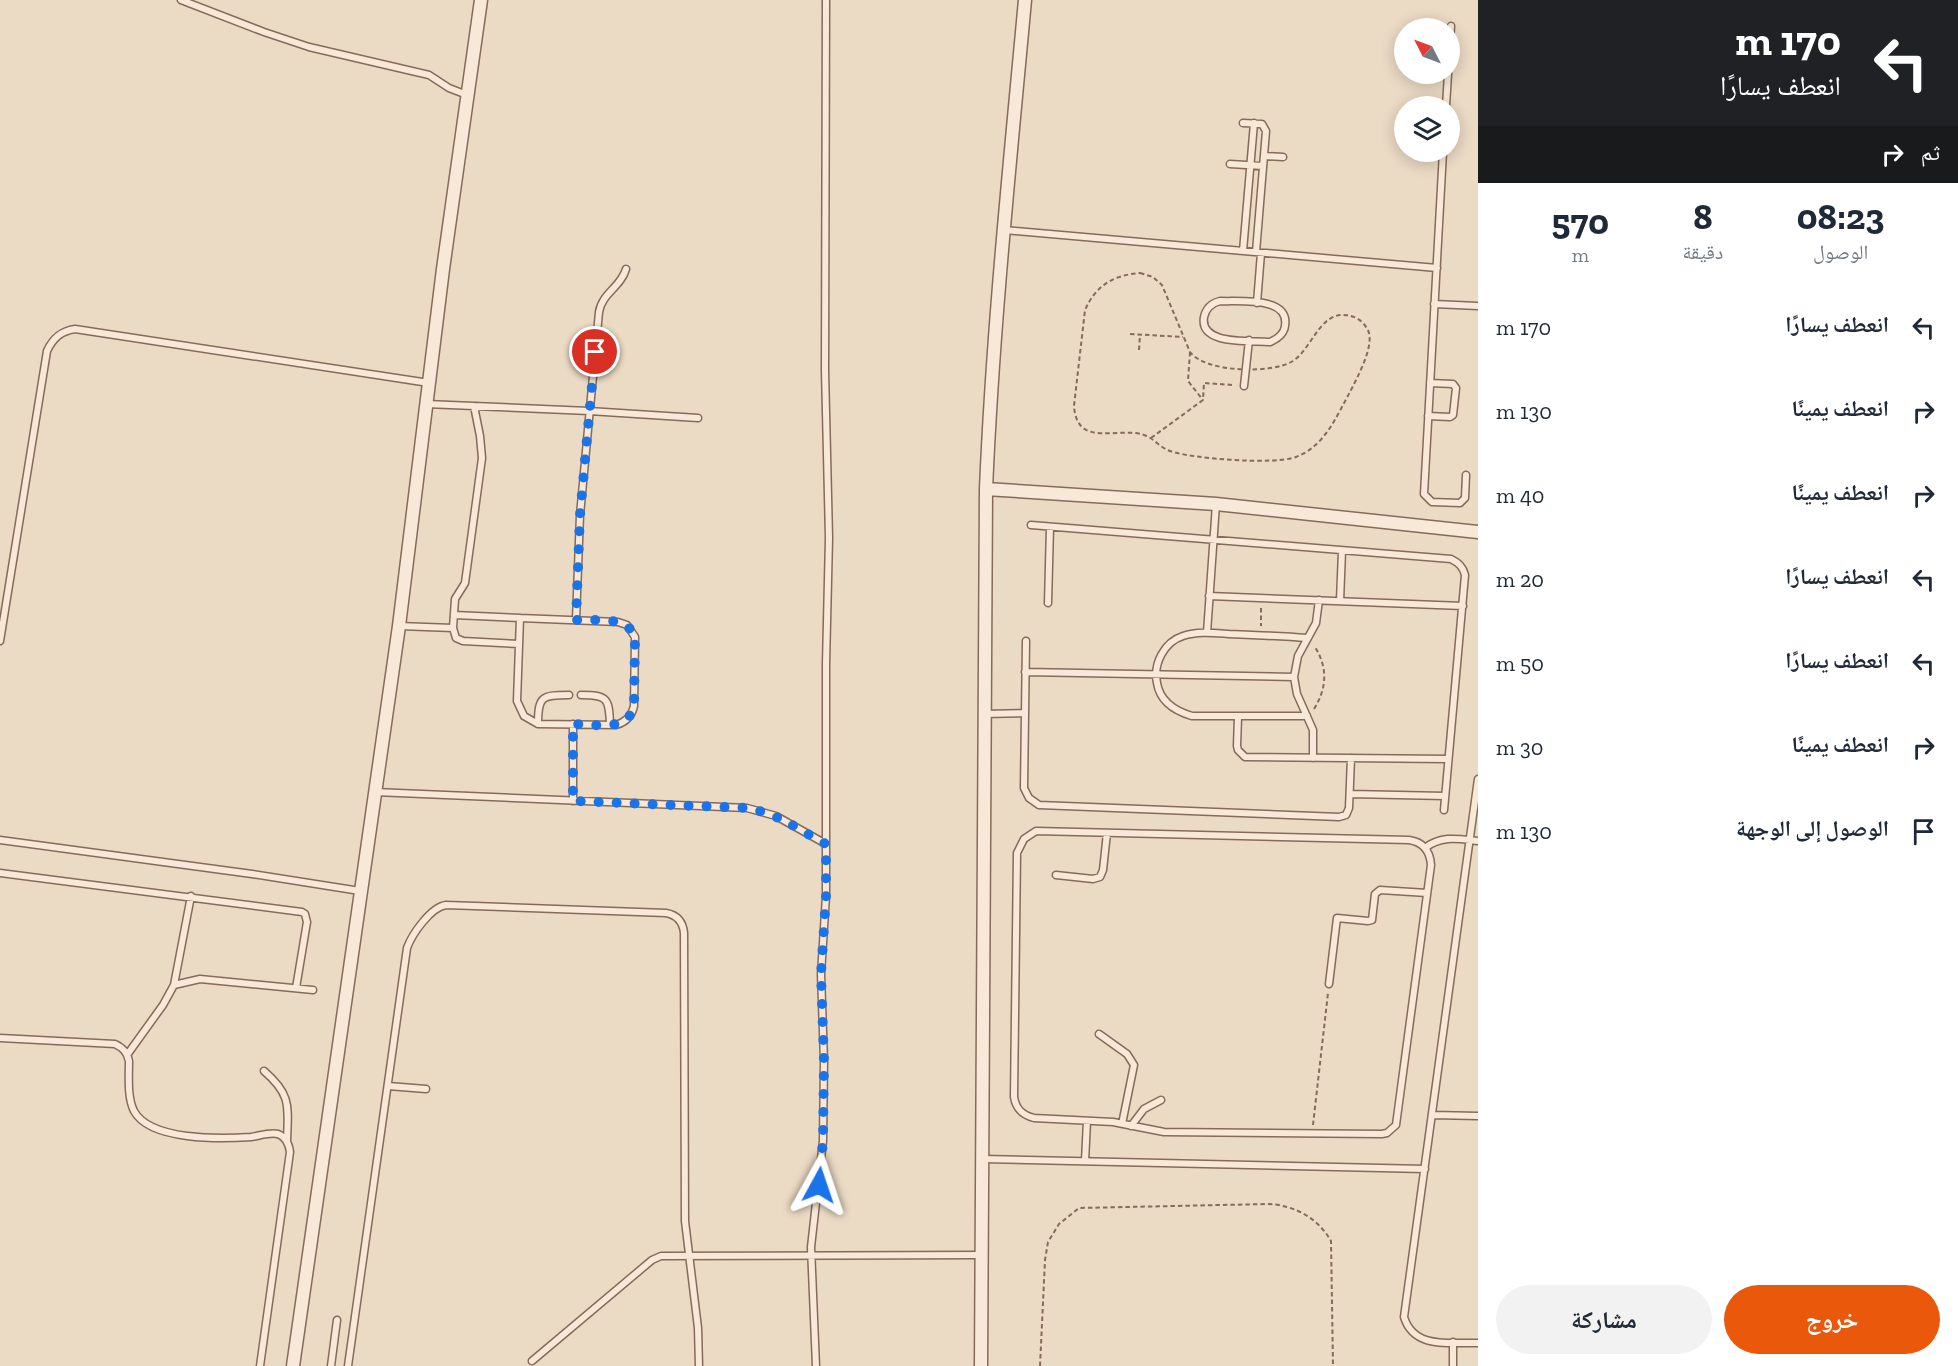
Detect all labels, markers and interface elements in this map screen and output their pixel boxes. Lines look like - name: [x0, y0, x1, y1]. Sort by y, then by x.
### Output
- text: 170 m: [1735, 15, 1841, 66]
- north arrow: [1394, 18, 1460, 84]
- map controls: [1394, 18, 1460, 162]
- icon: left: [1862, 24, 1940, 102]
- text: انعطف يسارًا: [1720, 70, 1841, 102]
- button: layers: [1394, 96, 1460, 162]
- icon: right: [1876, 138, 1909, 171]
- text: ثم: [1921, 139, 1940, 166]
- text: 8: [1693, 195, 1713, 238]
- text: 08:23: [1797, 195, 1884, 238]
- text: 570: [1552, 200, 1609, 243]
- text: دقيقة: [1683, 240, 1723, 264]
- text: الوصول: [1813, 240, 1868, 264]
- text: m: [1572, 243, 1589, 267]
- text: انعطف يسارًا: [1785, 311, 1889, 338]
- icon: left: [1907, 311, 1940, 344]
- text: 170 m: [1496, 314, 1551, 341]
- pin: [569, 326, 620, 377]
- icon: arrive: [578, 335, 611, 368]
- text: انعطف يمينًا: [1792, 395, 1889, 422]
- icon: right: [1907, 395, 1940, 428]
- text: 130 m: [1496, 398, 1552, 425]
- text: انعطف يمينًا: [1792, 479, 1889, 506]
- icon: right: [1907, 479, 1940, 512]
- text: 40 m: [1496, 482, 1545, 509]
- text: انعطف يسارًا: [1785, 563, 1889, 590]
- icon: left: [1907, 563, 1940, 596]
- text: 20 m: [1496, 566, 1544, 593]
- text: انعطف يسارًا: [1785, 647, 1889, 674]
- icon: left: [1907, 647, 1940, 680]
- text: 50 m: [1496, 650, 1544, 677]
- text: انعطف يمينًا: [1792, 731, 1889, 758]
- icon: right: [1907, 731, 1940, 764]
- text: 30 m: [1496, 734, 1543, 761]
- text: الوصول إلى الوجهة: [1736, 815, 1889, 842]
- icon: arrive: [1907, 815, 1940, 848]
- text: 130 m: [1496, 818, 1552, 845]
- position arrow: [787, 1153, 851, 1217]
- button: مشاركة: [1496, 1285, 1712, 1354]
- button: خروج: [1724, 1285, 1940, 1354]

